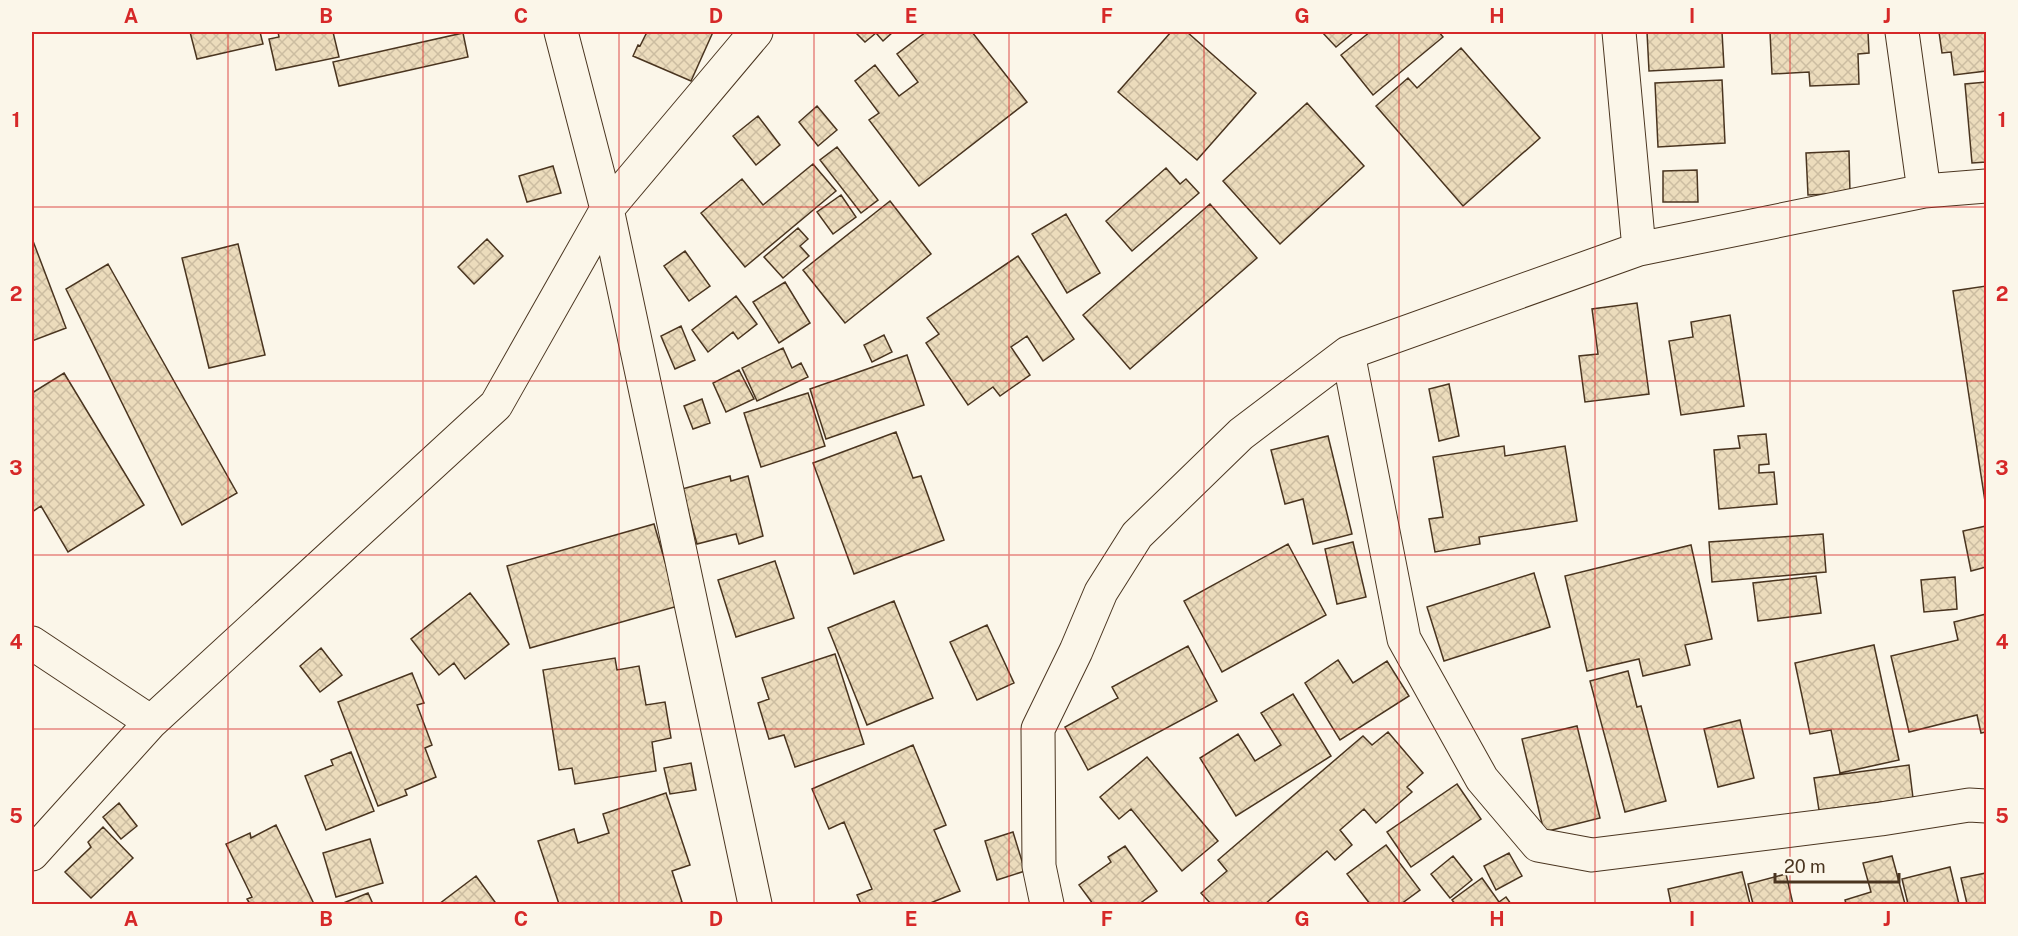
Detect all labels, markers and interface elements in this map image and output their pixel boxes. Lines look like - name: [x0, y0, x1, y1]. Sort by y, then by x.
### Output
- text: A: [124, 4, 138, 28]
- text: B: [319, 4, 333, 28]
- text: C: [514, 4, 528, 28]
- text: D: [709, 4, 723, 28]
- text: E: [905, 4, 917, 28]
- text: F: [1101, 4, 1113, 28]
- text: G: [1294, 4, 1310, 28]
- text: H: [1489, 4, 1505, 28]
- text: I: [1689, 4, 1695, 28]
- text: J: [1883, 4, 1891, 28]
- text: 1: [12, 108, 20, 132]
- text: 1: [1998, 108, 2006, 132]
- text: 2: [10, 282, 22, 306]
- text: 2: [1996, 282, 2008, 306]
- text: 3: [9, 456, 23, 480]
- text: 3: [1995, 456, 2009, 480]
- text: 4: [9, 630, 23, 654]
- text: 4: [1995, 630, 2009, 654]
- text: 5: [9, 804, 23, 828]
- text: 5: [1995, 804, 2009, 828]
- scale bar: [1775, 846, 1900, 884]
- text: 20 m: [1784, 856, 1826, 877]
- text: A: [124, 907, 138, 931]
- text: B: [319, 907, 333, 931]
- text: C: [514, 907, 528, 931]
- text: D: [709, 907, 723, 931]
- text: E: [905, 907, 917, 931]
- text: F: [1101, 907, 1113, 931]
- text: G: [1294, 907, 1310, 931]
- text: H: [1489, 907, 1505, 931]
- text: I: [1689, 907, 1695, 931]
- text: J: [1883, 907, 1891, 931]

